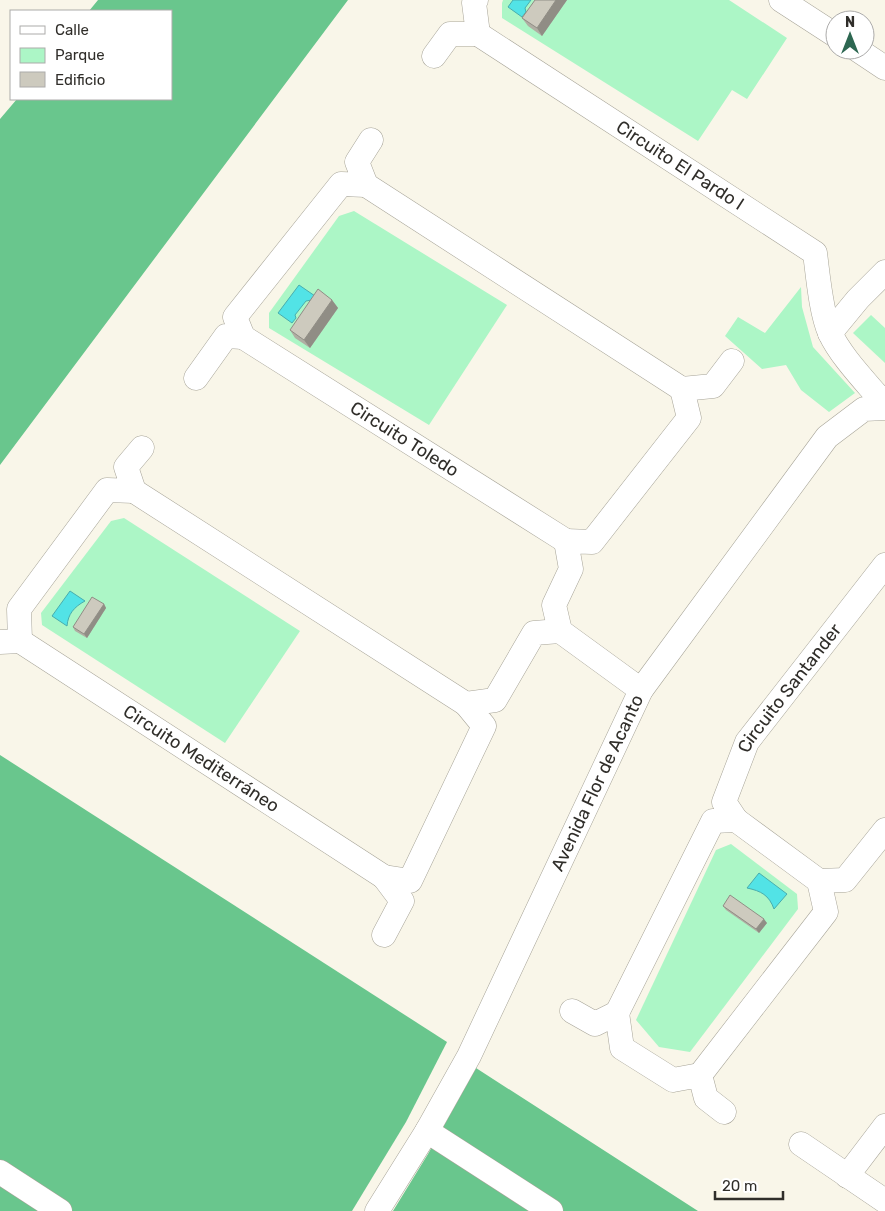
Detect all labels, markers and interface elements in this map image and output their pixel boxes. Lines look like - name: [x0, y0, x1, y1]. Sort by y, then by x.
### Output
- legend: [10, 10, 172, 100]
- north arrow: [825, 10, 875, 60]
- text: N: [845, 14, 855, 31]
- text: Calle: [55, 21, 89, 39]
- text: Parque: [55, 46, 105, 64]
- text: Edificio: [55, 71, 105, 89]
- street label: Circuito El Pardo I: [612, 116, 748, 215]
- street label: Circuito Toledo: [346, 397, 463, 481]
- street label: Circuito Santander: [733, 619, 846, 756]
- street label: Avenida Flor de Acanto: [546, 691, 648, 875]
- street label: Circuito Mediterráneo: [119, 700, 283, 817]
- scale bar: [715, 1168, 782, 1200]
- text: 20 m: [722, 1177, 757, 1195]

